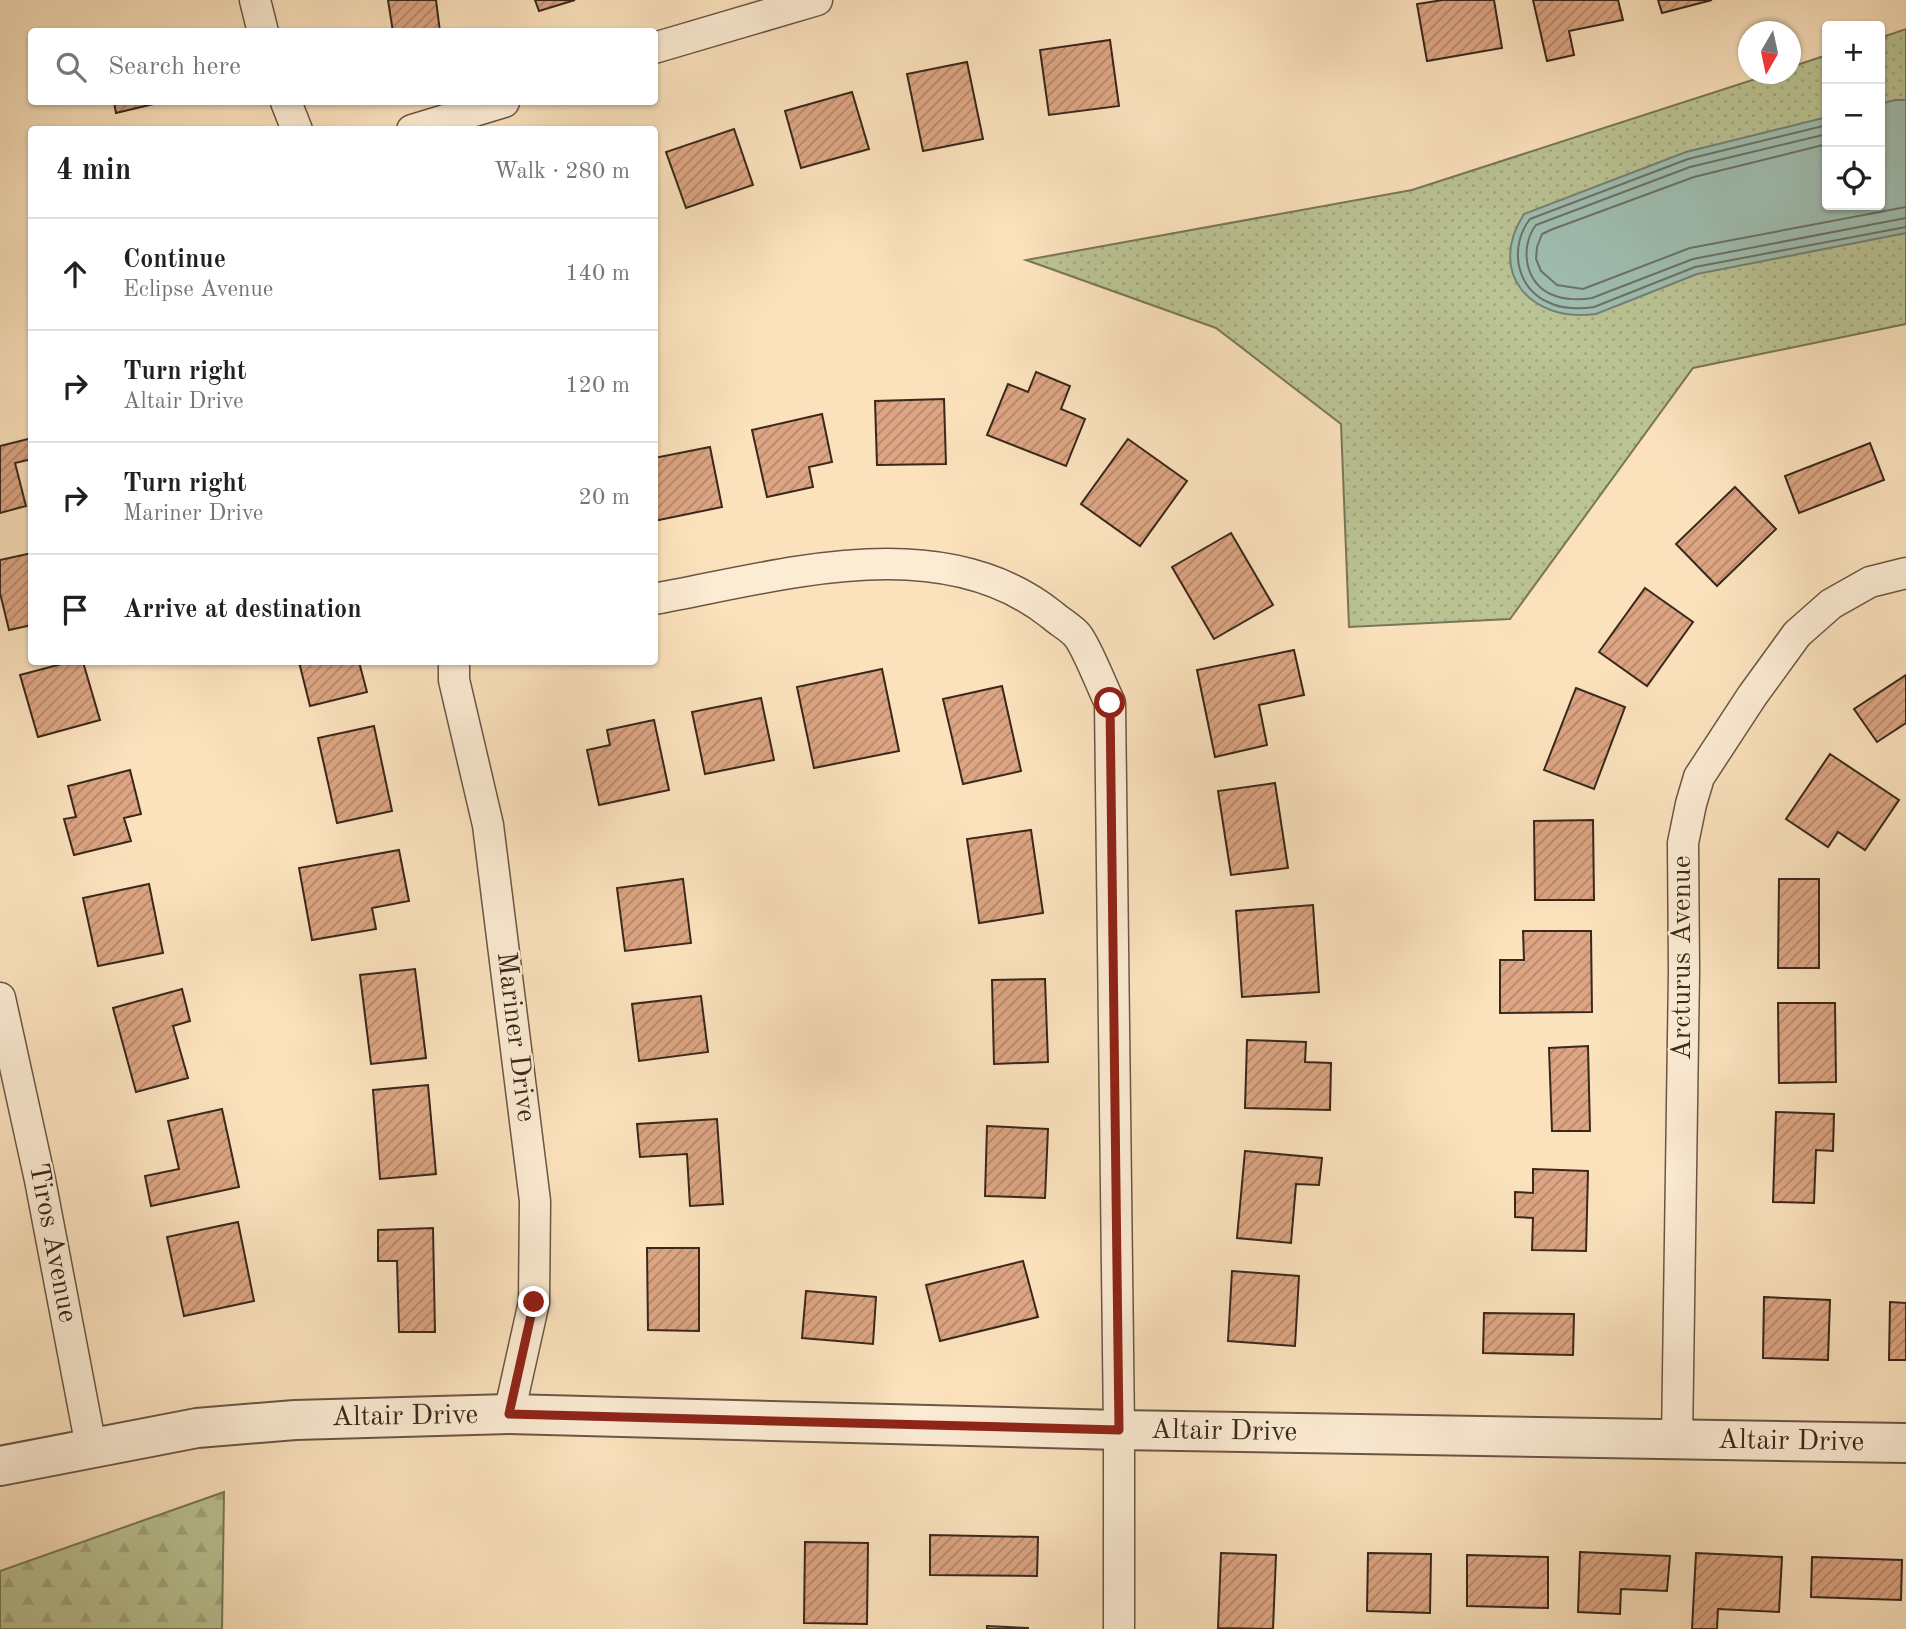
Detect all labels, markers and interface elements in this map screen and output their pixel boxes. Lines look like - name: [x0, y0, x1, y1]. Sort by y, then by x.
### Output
- north arrow: [1738, 21, 1801, 84]
- map controls: [1822, 21, 1885, 210]
- button: +: [1822, 21, 1885, 84]
- search box: [28, 28, 658, 105]
- icon: search: [52, 48, 90, 86]
- text: Search here: [108, 54, 241, 80]
- button: −: [1822, 84, 1885, 147]
- button: locate: [1822, 147, 1885, 210]
- text: 4 min: [56, 156, 131, 186]
- text: Walk · 280 m: [494, 160, 630, 183]
- text: Continue: [123, 247, 226, 273]
- icon: ahead: [56, 255, 94, 293]
- text: 140 m: [565, 262, 630, 285]
- text: Eclipse Avenue: [123, 278, 273, 301]
- text: Turn right: [123, 359, 246, 385]
- icon: right: [56, 367, 94, 405]
- text: 120 m: [565, 374, 630, 397]
- text: Altair Drive: [123, 390, 244, 413]
- text: Turn right: [123, 471, 246, 497]
- icon: right: [56, 479, 94, 517]
- text: 20 m: [579, 486, 630, 509]
- text: Mariner Drive: [123, 502, 263, 525]
- icon: arrive: [56, 591, 94, 629]
- text: Arrive at destination: [123, 597, 362, 623]
- route start: [1094, 687, 1125, 718]
- street label: Arcturus Avenue: [1669, 855, 1697, 1061]
- street label: Mariner Drive: [491, 950, 539, 1124]
- street label: Tiros Avenue: [23, 1161, 81, 1325]
- route end: [518, 1286, 549, 1317]
- street label: Altair Drive: [331, 1402, 479, 1432]
- street label: Altair Drive: [1150, 1417, 1298, 1447]
- street label: Altair Drive: [1717, 1427, 1865, 1457]

